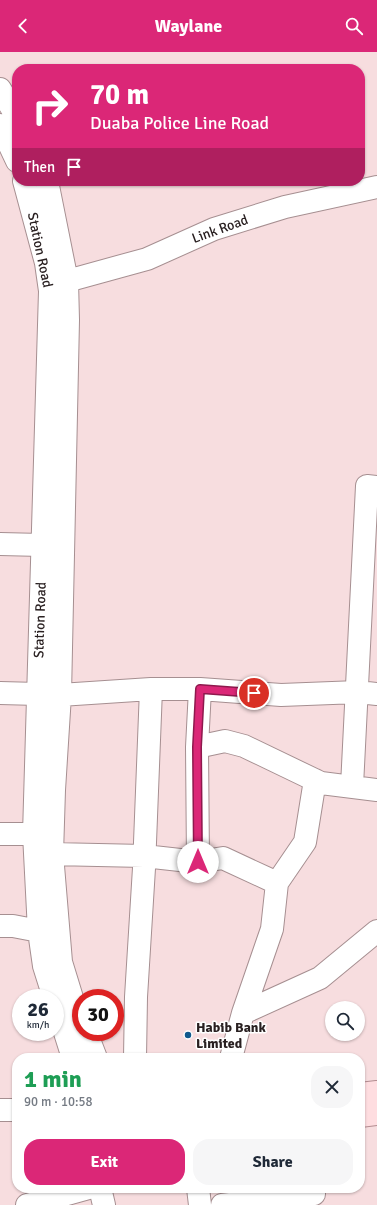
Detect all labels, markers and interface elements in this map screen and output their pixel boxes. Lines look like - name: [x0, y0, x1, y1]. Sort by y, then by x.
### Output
- icon: back: [12, 15, 34, 37]
- text: Waylane: [155, 15, 222, 37]
- icon: search: [343, 15, 365, 37]
- text: 70 m: [90, 78, 149, 112]
- icon: right: [24, 80, 76, 132]
- text: Duaba Police Line Road: [90, 112, 269, 134]
- icon: arrive: [63, 156, 85, 178]
- text: Then: [24, 158, 55, 176]
- street label: Station Road: [24, 211, 56, 289]
- street label: Link Road: [190, 211, 250, 247]
- street label: Station Road: [30, 582, 50, 658]
- pin: [237, 676, 271, 710]
- icon: arrive: [243, 682, 265, 704]
- position arrow: [177, 841, 219, 883]
- speed limit sign: 30: [72, 989, 124, 1041]
- text: 26: [27, 997, 49, 1022]
- map controls: [325, 1001, 365, 1041]
- button: search: [325, 1001, 365, 1041]
- text: km/h: [27, 1019, 49, 1031]
- place label: Habib Bank Limited: [196, 1019, 266, 1052]
- marker: Habib Bank Limited: [183, 1030, 193, 1040]
- text: 1 min: [24, 1064, 82, 1094]
- button: close: [311, 1066, 353, 1108]
- text: 90 m · 10:58: [24, 1094, 93, 1110]
- button: Exit: [24, 1139, 185, 1185]
- button: Share: [193, 1139, 353, 1185]

